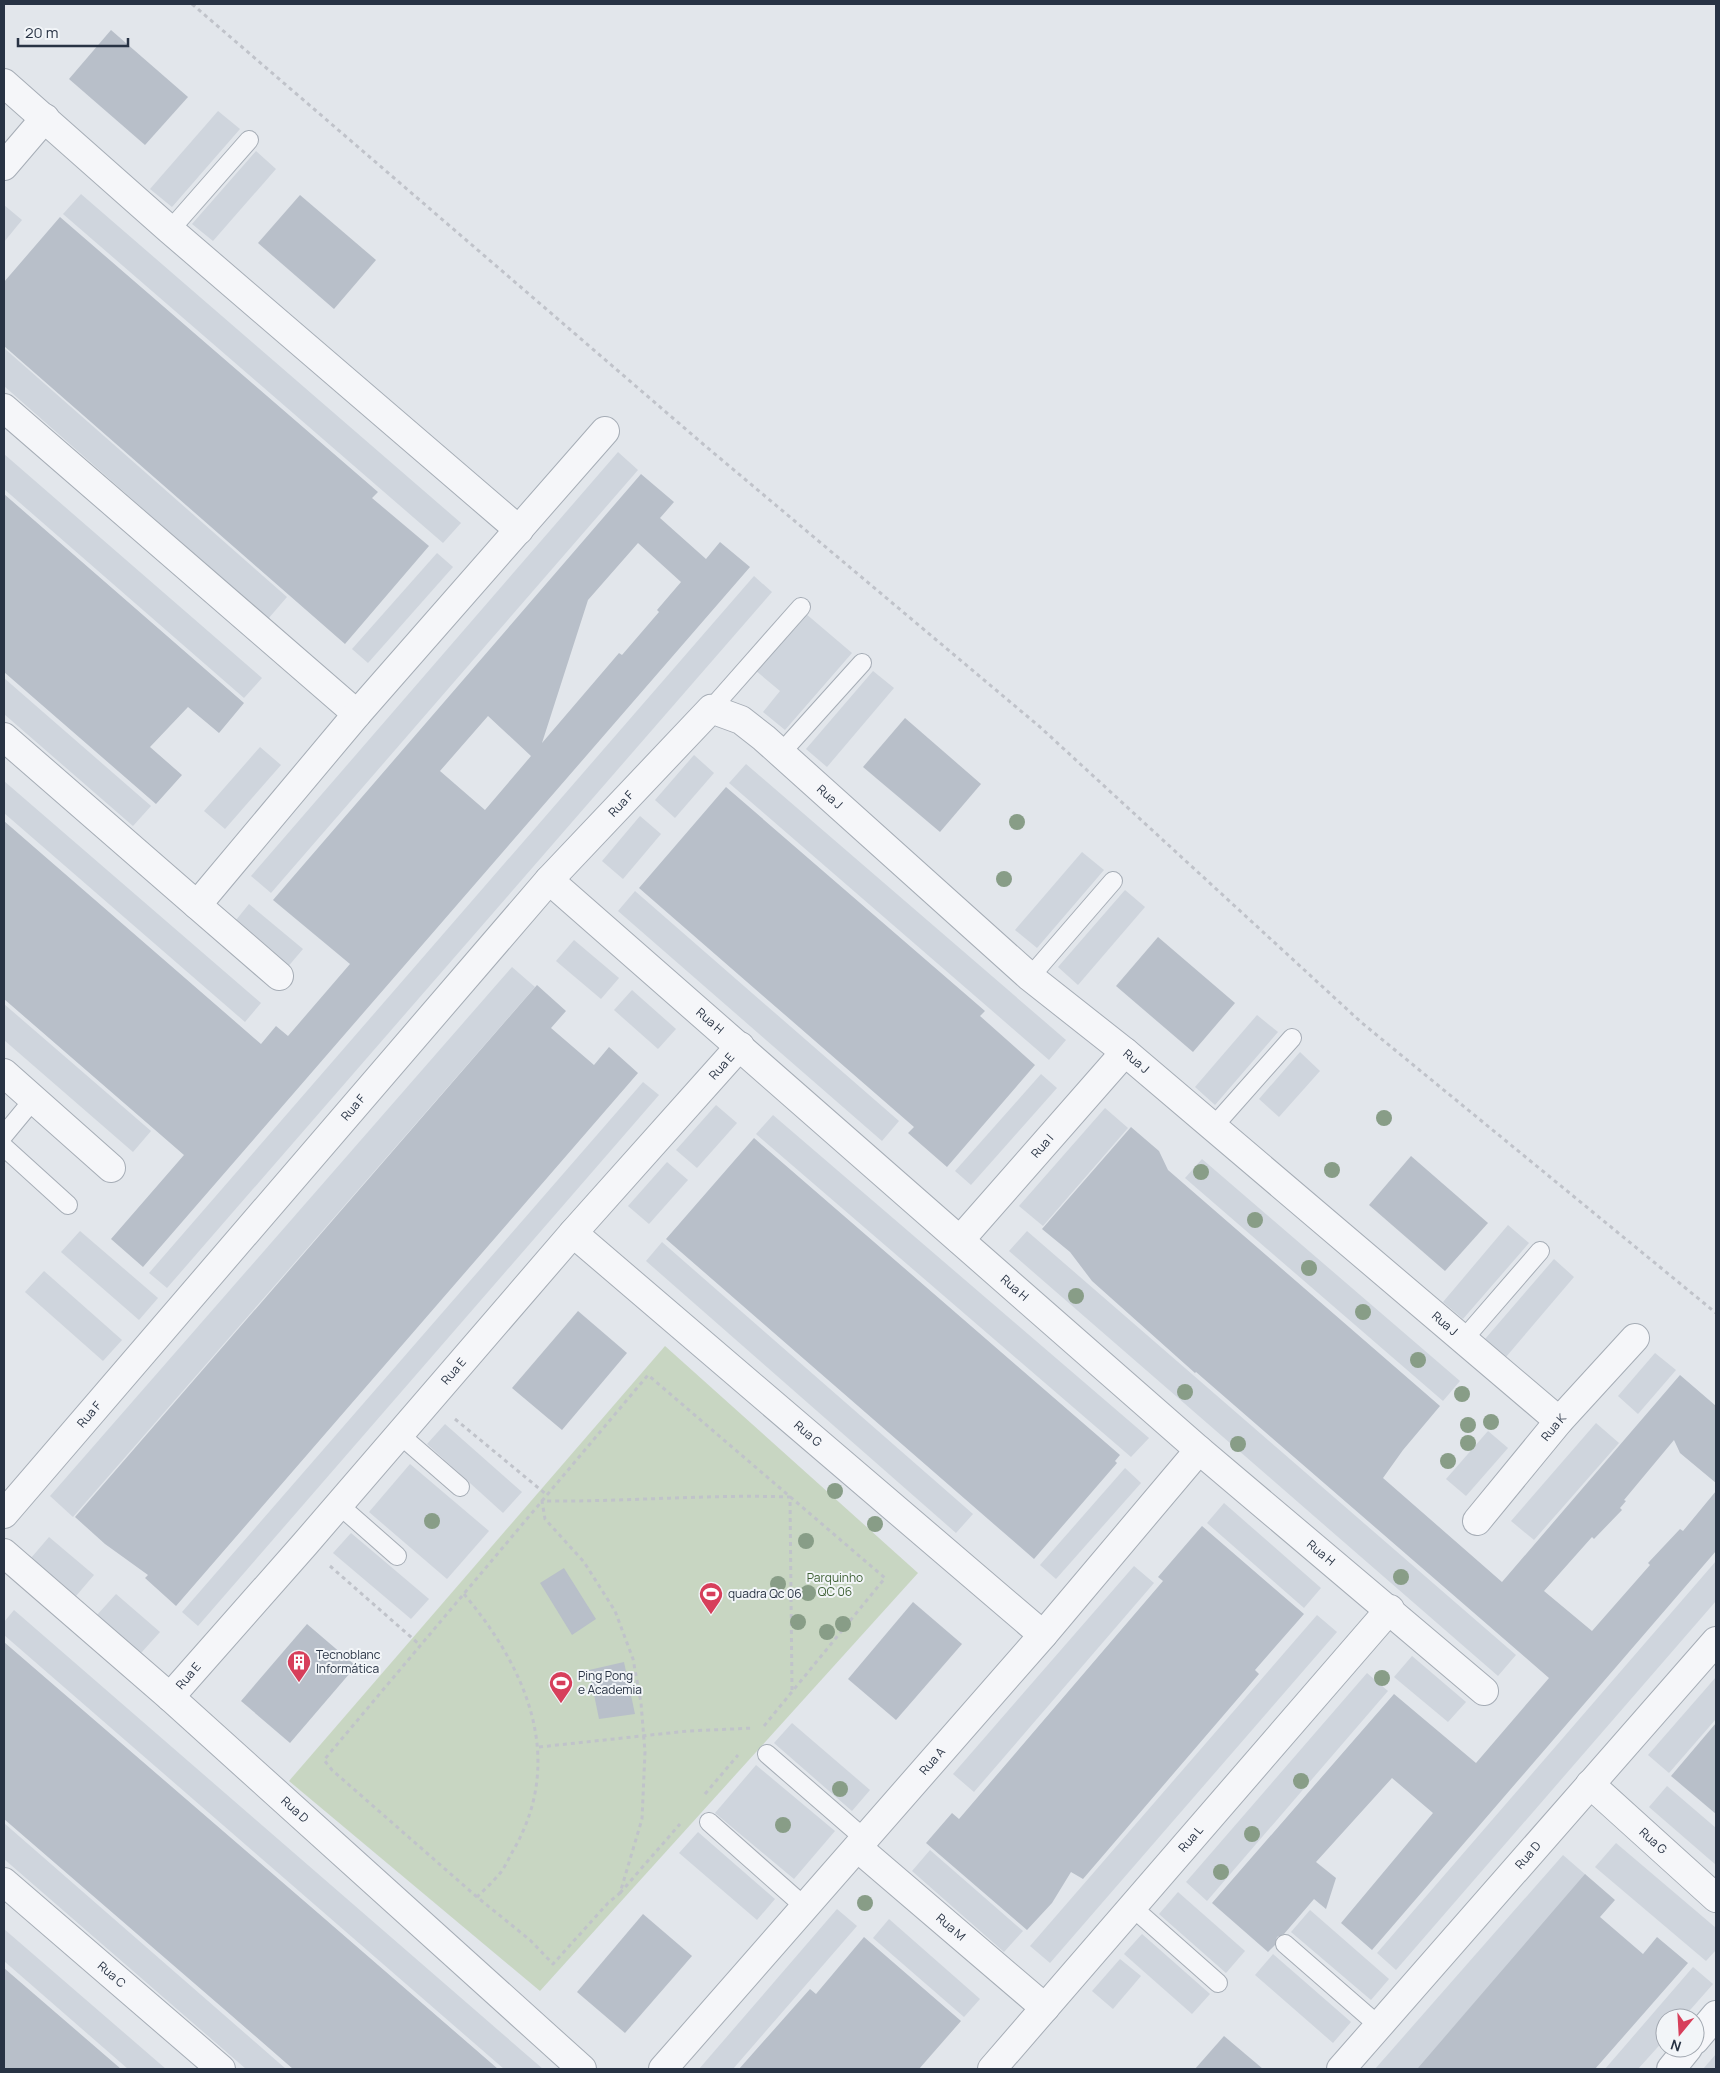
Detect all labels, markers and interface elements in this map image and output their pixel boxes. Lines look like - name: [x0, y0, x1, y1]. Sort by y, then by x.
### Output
- scale bar: [18, 15, 128, 47]
- text: 20 m: [25, 22, 58, 43]
- street label: Rua J: [813, 780, 847, 813]
- street label: Rua F: [604, 787, 637, 820]
- street label: Rua H: [693, 1004, 728, 1038]
- street label: Rua J: [1120, 1045, 1153, 1077]
- street label: Rua E: [705, 1049, 738, 1083]
- street label: Rua F: [337, 1090, 369, 1124]
- street label: Rua I: [1027, 1130, 1057, 1161]
- street label: Rua H: [997, 1271, 1032, 1305]
- street label: Rua J: [1428, 1307, 1462, 1339]
- street label: Rua E: [437, 1354, 470, 1388]
- street label: Rua F: [73, 1397, 105, 1431]
- street label: Rua K: [1537, 1409, 1570, 1444]
- street label: Rua G: [790, 1417, 826, 1451]
- street label: Rua H: [1303, 1536, 1339, 1569]
- park label: Parquinho QC 06: [807, 1569, 863, 1600]
- sports icon: quadra Qc 06: [698, 1581, 724, 1615]
- place label: quadra Qc 06: [728, 1585, 802, 1602]
- place label: Tecnoblanc Informática: [316, 1646, 381, 1677]
- building icon: Tecnoblanc Informática: [286, 1649, 312, 1683]
- street label: Rua E: [172, 1658, 205, 1693]
- place label: Ping Pong e Academia: [578, 1667, 642, 1698]
- sports icon: Ping Pong e Academia: [548, 1670, 574, 1704]
- street label: Rua A: [915, 1743, 949, 1778]
- street label: Rua D: [278, 1792, 313, 1826]
- street label: Rua L: [1174, 1822, 1207, 1856]
- street label: Rua G: [1636, 1824, 1671, 1858]
- street label: Rua D: [1511, 1837, 1545, 1873]
- street label: Rua M: [933, 1909, 969, 1944]
- street label: Rua C: [94, 1957, 130, 1992]
- north arrow: [1655, 2008, 1705, 2058]
- text: N: [1668, 2035, 1684, 2056]

